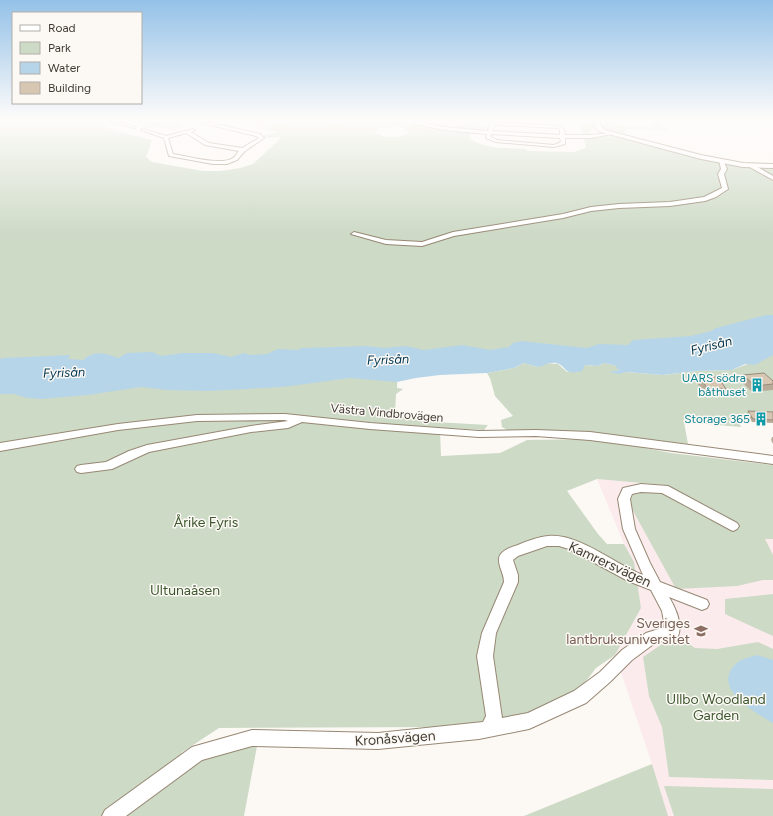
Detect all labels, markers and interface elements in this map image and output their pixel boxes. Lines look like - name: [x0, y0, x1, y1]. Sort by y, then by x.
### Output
- legend: [12, 12, 142, 104]
- text: Road: [48, 21, 76, 35]
- text: Park: [48, 41, 71, 55]
- text: Water: [48, 61, 80, 75]
- text: Building: [48, 81, 91, 95]
- water label: Fyrisån: [689, 333, 733, 358]
- water label: Fyrisån: [367, 351, 409, 368]
- water label: Fyrisån: [43, 364, 85, 381]
- place label: UARS södra båthuset: [682, 371, 746, 399]
- building icon: UARS södra båthuset: [749, 377, 765, 393]
- street label: Västra Vindbrovägen: [330, 401, 444, 425]
- building icon: Storage 365: [753, 411, 769, 427]
- place label: Storage 365: [684, 412, 750, 426]
- park label: Årike Fyris: [174, 514, 238, 531]
- street label: Kamrersvägen: [566, 538, 654, 591]
- park label: Ultunaåsen: [150, 582, 220, 599]
- place label: Sveriges lantbruksuniversitet: [566, 615, 690, 648]
- school or university icon: Sveriges lantbruksuniversitet: [693, 623, 709, 639]
- park label: Ullbo Woodland Garden: [666, 691, 766, 724]
- street label: Kronåsvägen: [354, 727, 436, 750]

